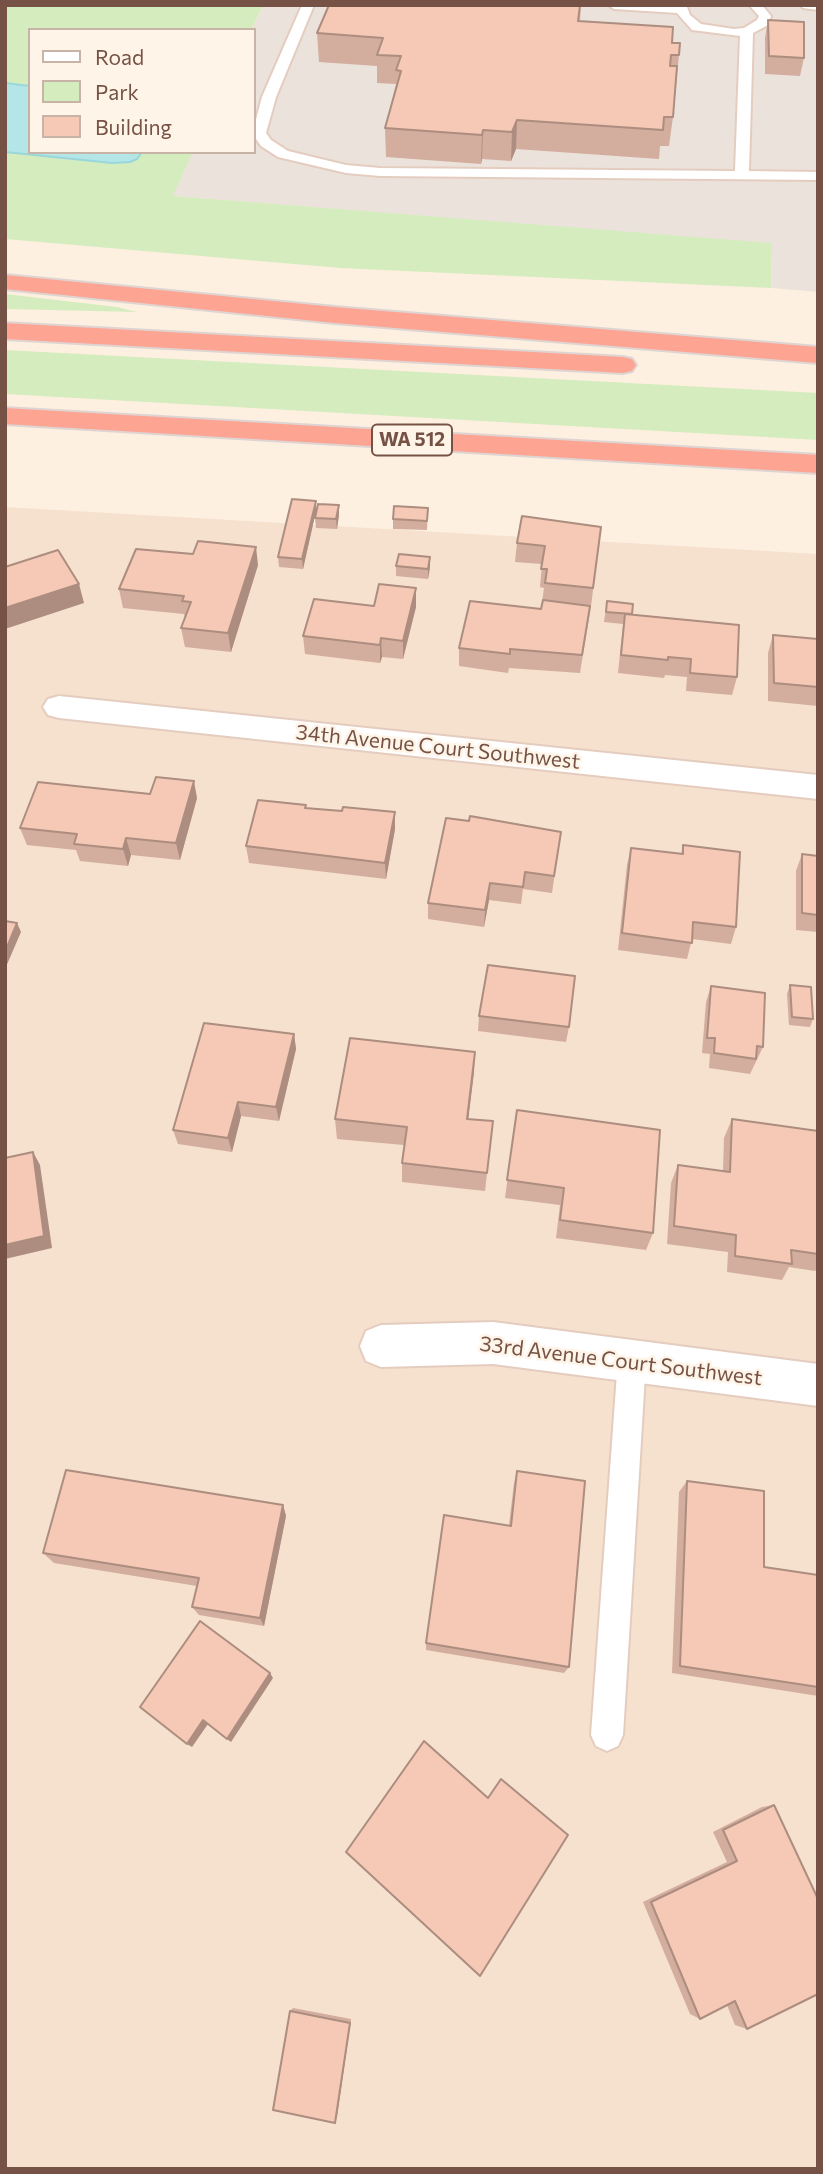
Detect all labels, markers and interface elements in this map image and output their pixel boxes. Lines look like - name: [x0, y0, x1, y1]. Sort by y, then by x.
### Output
- legend: [28, 28, 256, 154]
- text: Road: [95, 44, 144, 69]
- text: Park: [95, 79, 139, 104]
- text: Building: [95, 114, 172, 139]
- road number: WA 512: [372, 424, 452, 456]
- street label: 34th Avenue Court Southwest: [295, 720, 581, 774]
- street label: 33rd Avenue Court Southwest: [478, 1331, 764, 1391]

